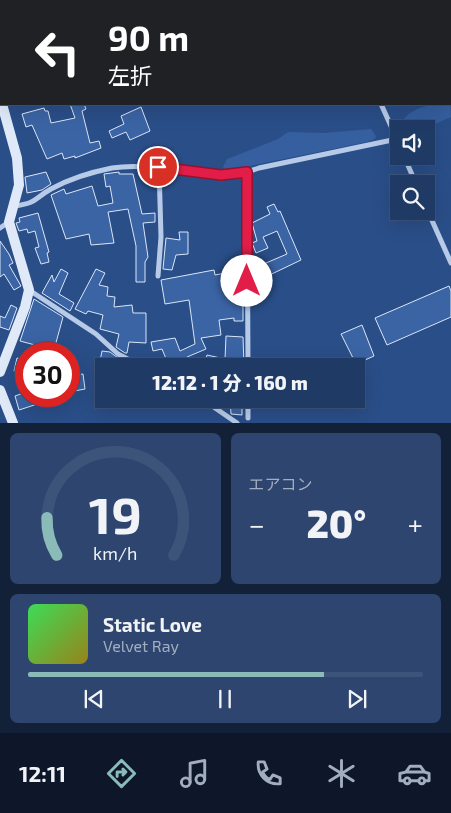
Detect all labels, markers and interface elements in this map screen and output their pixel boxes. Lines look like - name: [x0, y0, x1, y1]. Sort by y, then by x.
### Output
- text: 90 m: [108, 16, 189, 58]
- icon: left: [25, 20, 90, 85]
- text: 左折: [108, 62, 152, 88]
- map controls: [390, 120, 435, 220]
- button: sound: [390, 120, 435, 165]
- pin: [137, 146, 179, 188]
- icon: arrive: [144, 153, 172, 181]
- button: search: [390, 175, 435, 220]
- position arrow: [220, 254, 272, 306]
- speed limit sign: 30: [15, 342, 80, 407]
- text: 12:12 · 1 分 · 160 m: [152, 371, 308, 394]
- text: エアコン: [249, 474, 313, 493]
- text: 19: [89, 482, 142, 544]
- text: 20°: [306, 500, 366, 546]
- text: −: [249, 507, 265, 541]
- text: +: [408, 507, 423, 541]
- text: km/h: [93, 542, 137, 564]
- text: Static Love: [103, 613, 202, 636]
- text: Velvet Ray: [103, 636, 179, 655]
- icon: previous: [80, 685, 108, 713]
- icon: pause: [211, 685, 239, 713]
- icon: next: [343, 685, 371, 713]
- icon: directions: [104, 756, 139, 791]
- icon: music: [177, 756, 212, 791]
- icon: phone: [251, 756, 286, 791]
- icon: climate: [324, 756, 359, 791]
- icon: car: [397, 756, 432, 791]
- text: 12:11: [19, 760, 66, 786]

